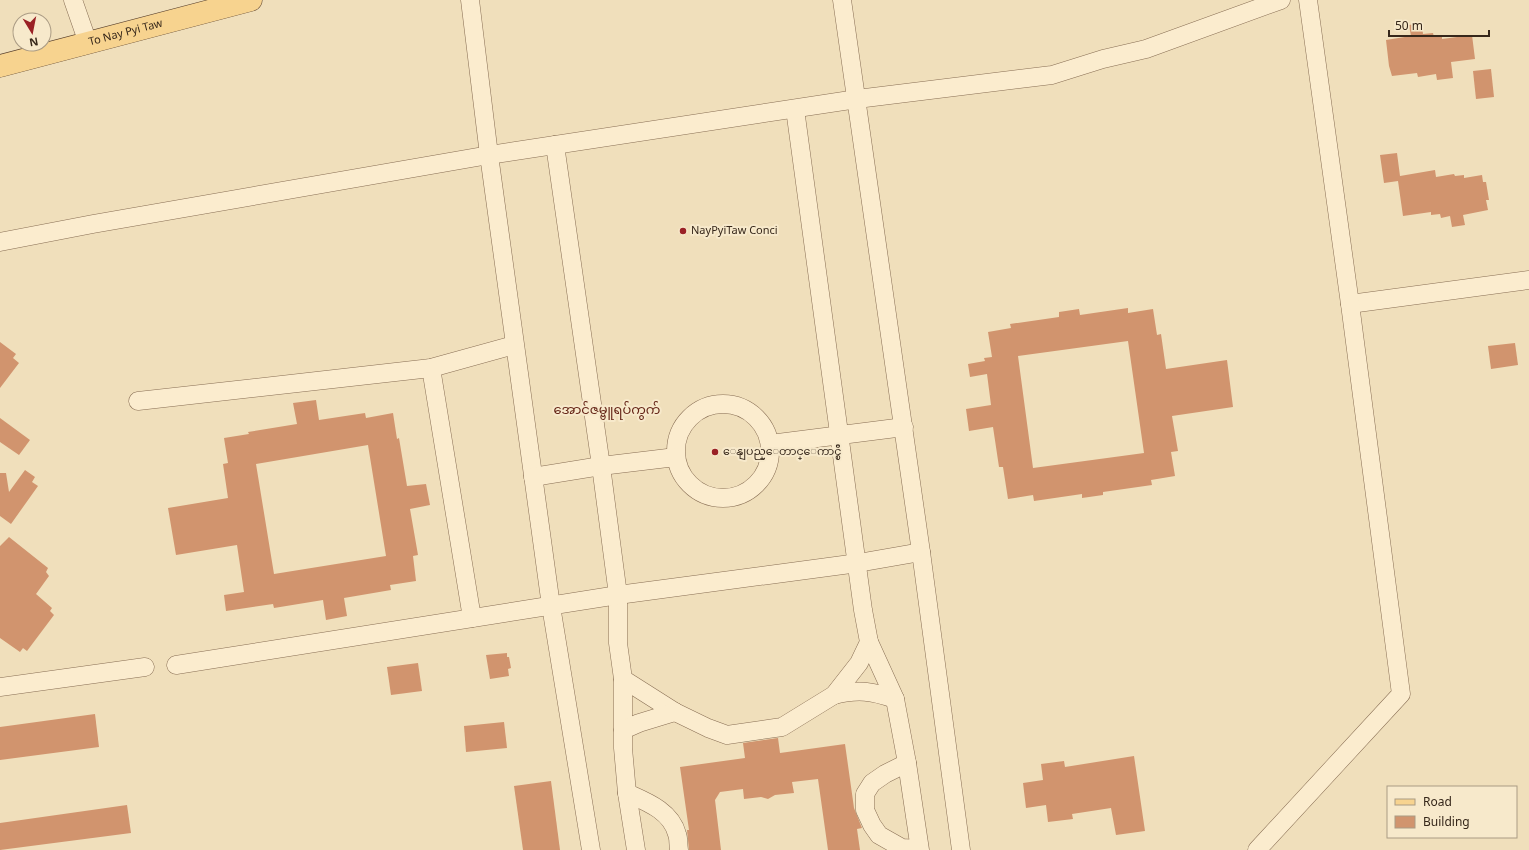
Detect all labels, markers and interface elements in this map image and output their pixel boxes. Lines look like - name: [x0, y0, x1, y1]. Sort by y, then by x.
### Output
- north arrow: [12, 12, 52, 52]
- street label: To Nay Pyi Taw: [86, 12, 166, 54]
- scale bar: [1389, 12, 1489, 38]
- text: 50 m: [1395, 14, 1423, 40]
- text: N: [27, 28, 40, 53]
- place label: NayPyiTaw Conci: [691, 219, 778, 243]
- marker: NayPyiTaw Conci: [678, 226, 688, 236]
- district label: အောင်ဇမ္ဗူရပ်ကွက်: [554, 397, 660, 425]
- place label: ေနျပည္ေတာင္ေကာင္စီ: [723, 440, 841, 464]
- marker: ေနျပည္ေတာင္ေကာင္စီ: [710, 447, 720, 457]
- legend: [1387, 786, 1517, 838]
- text: Road: [1423, 790, 1452, 816]
- text: Building: [1423, 810, 1470, 836]

